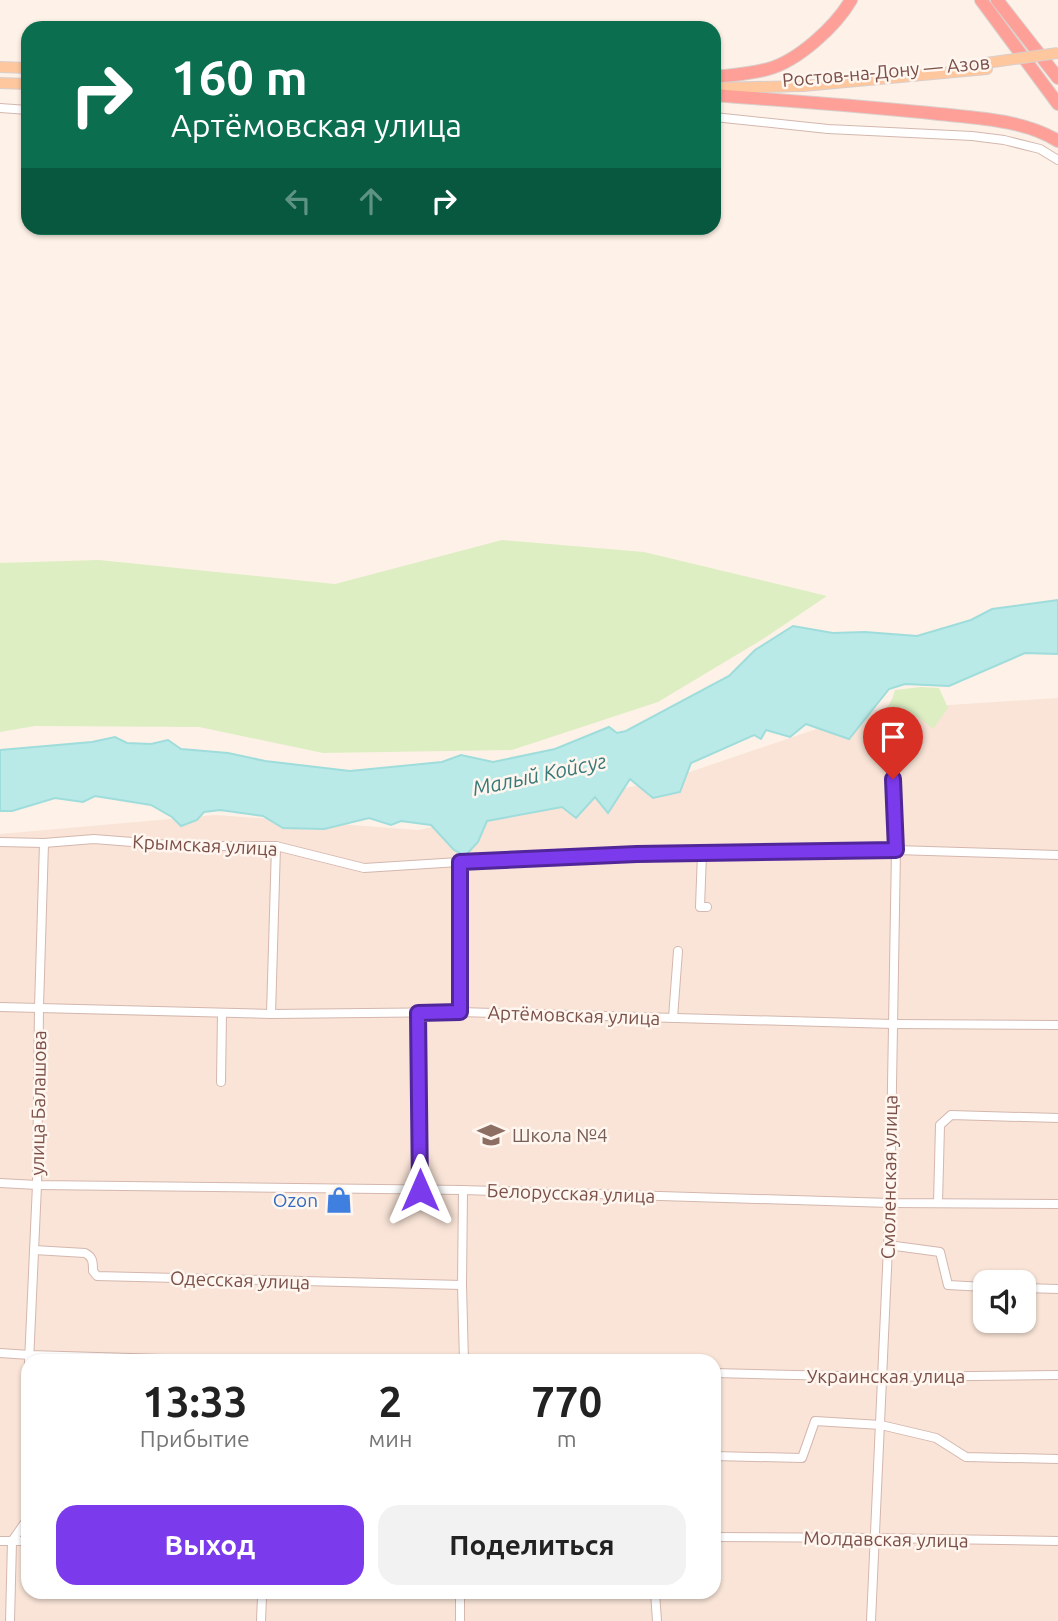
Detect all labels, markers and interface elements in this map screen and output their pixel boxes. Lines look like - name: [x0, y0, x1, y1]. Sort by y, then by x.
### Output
- icon: right: [56, 49, 147, 140]
- text: 160 m: [171, 49, 308, 104]
- street label: Ростов-на-Дону — Азов: [781, 51, 991, 91]
- text: Артёмовская улица: [171, 107, 462, 143]
- icon: left: [279, 182, 317, 220]
- icon: ahead: [352, 182, 390, 220]
- icon: right: [425, 182, 463, 220]
- pin: [863, 707, 923, 779]
- icon: arrive: [874, 718, 912, 756]
- water label: Малый Койсуг: [470, 748, 608, 800]
- street label: Крымская улица: [132, 830, 278, 860]
- street label: Артёмовская улица: [487, 1001, 661, 1029]
- street label: улица Балашова: [26, 1030, 50, 1176]
- street label: Смоленская улица: [877, 1095, 901, 1259]
- school or university icon: Школа №4: [476, 1120, 506, 1150]
- place label: Школа №4: [512, 1124, 608, 1146]
- position arrow: [383, 1153, 457, 1227]
- street label: Белорусская улица: [486, 1179, 656, 1207]
- shop icon: Ozon: [324, 1185, 354, 1215]
- place label: Ozon: [273, 1189, 318, 1211]
- street label: Одесская улица: [170, 1267, 310, 1293]
- map controls: [973, 1270, 1036, 1333]
- button: sound: [973, 1270, 1036, 1333]
- street label: Украинская улица: [807, 1365, 965, 1387]
- text: 13:33: [142, 1378, 247, 1425]
- text: 2: [379, 1378, 402, 1425]
- text: 770: [531, 1378, 602, 1425]
- text: Прибытие: [140, 1426, 250, 1451]
- text: мин: [369, 1426, 412, 1451]
- text: m: [557, 1426, 577, 1451]
- button: Выход: [56, 1505, 364, 1585]
- button: Поделиться: [378, 1505, 686, 1585]
- street label: Молдавская улица: [803, 1527, 969, 1551]

